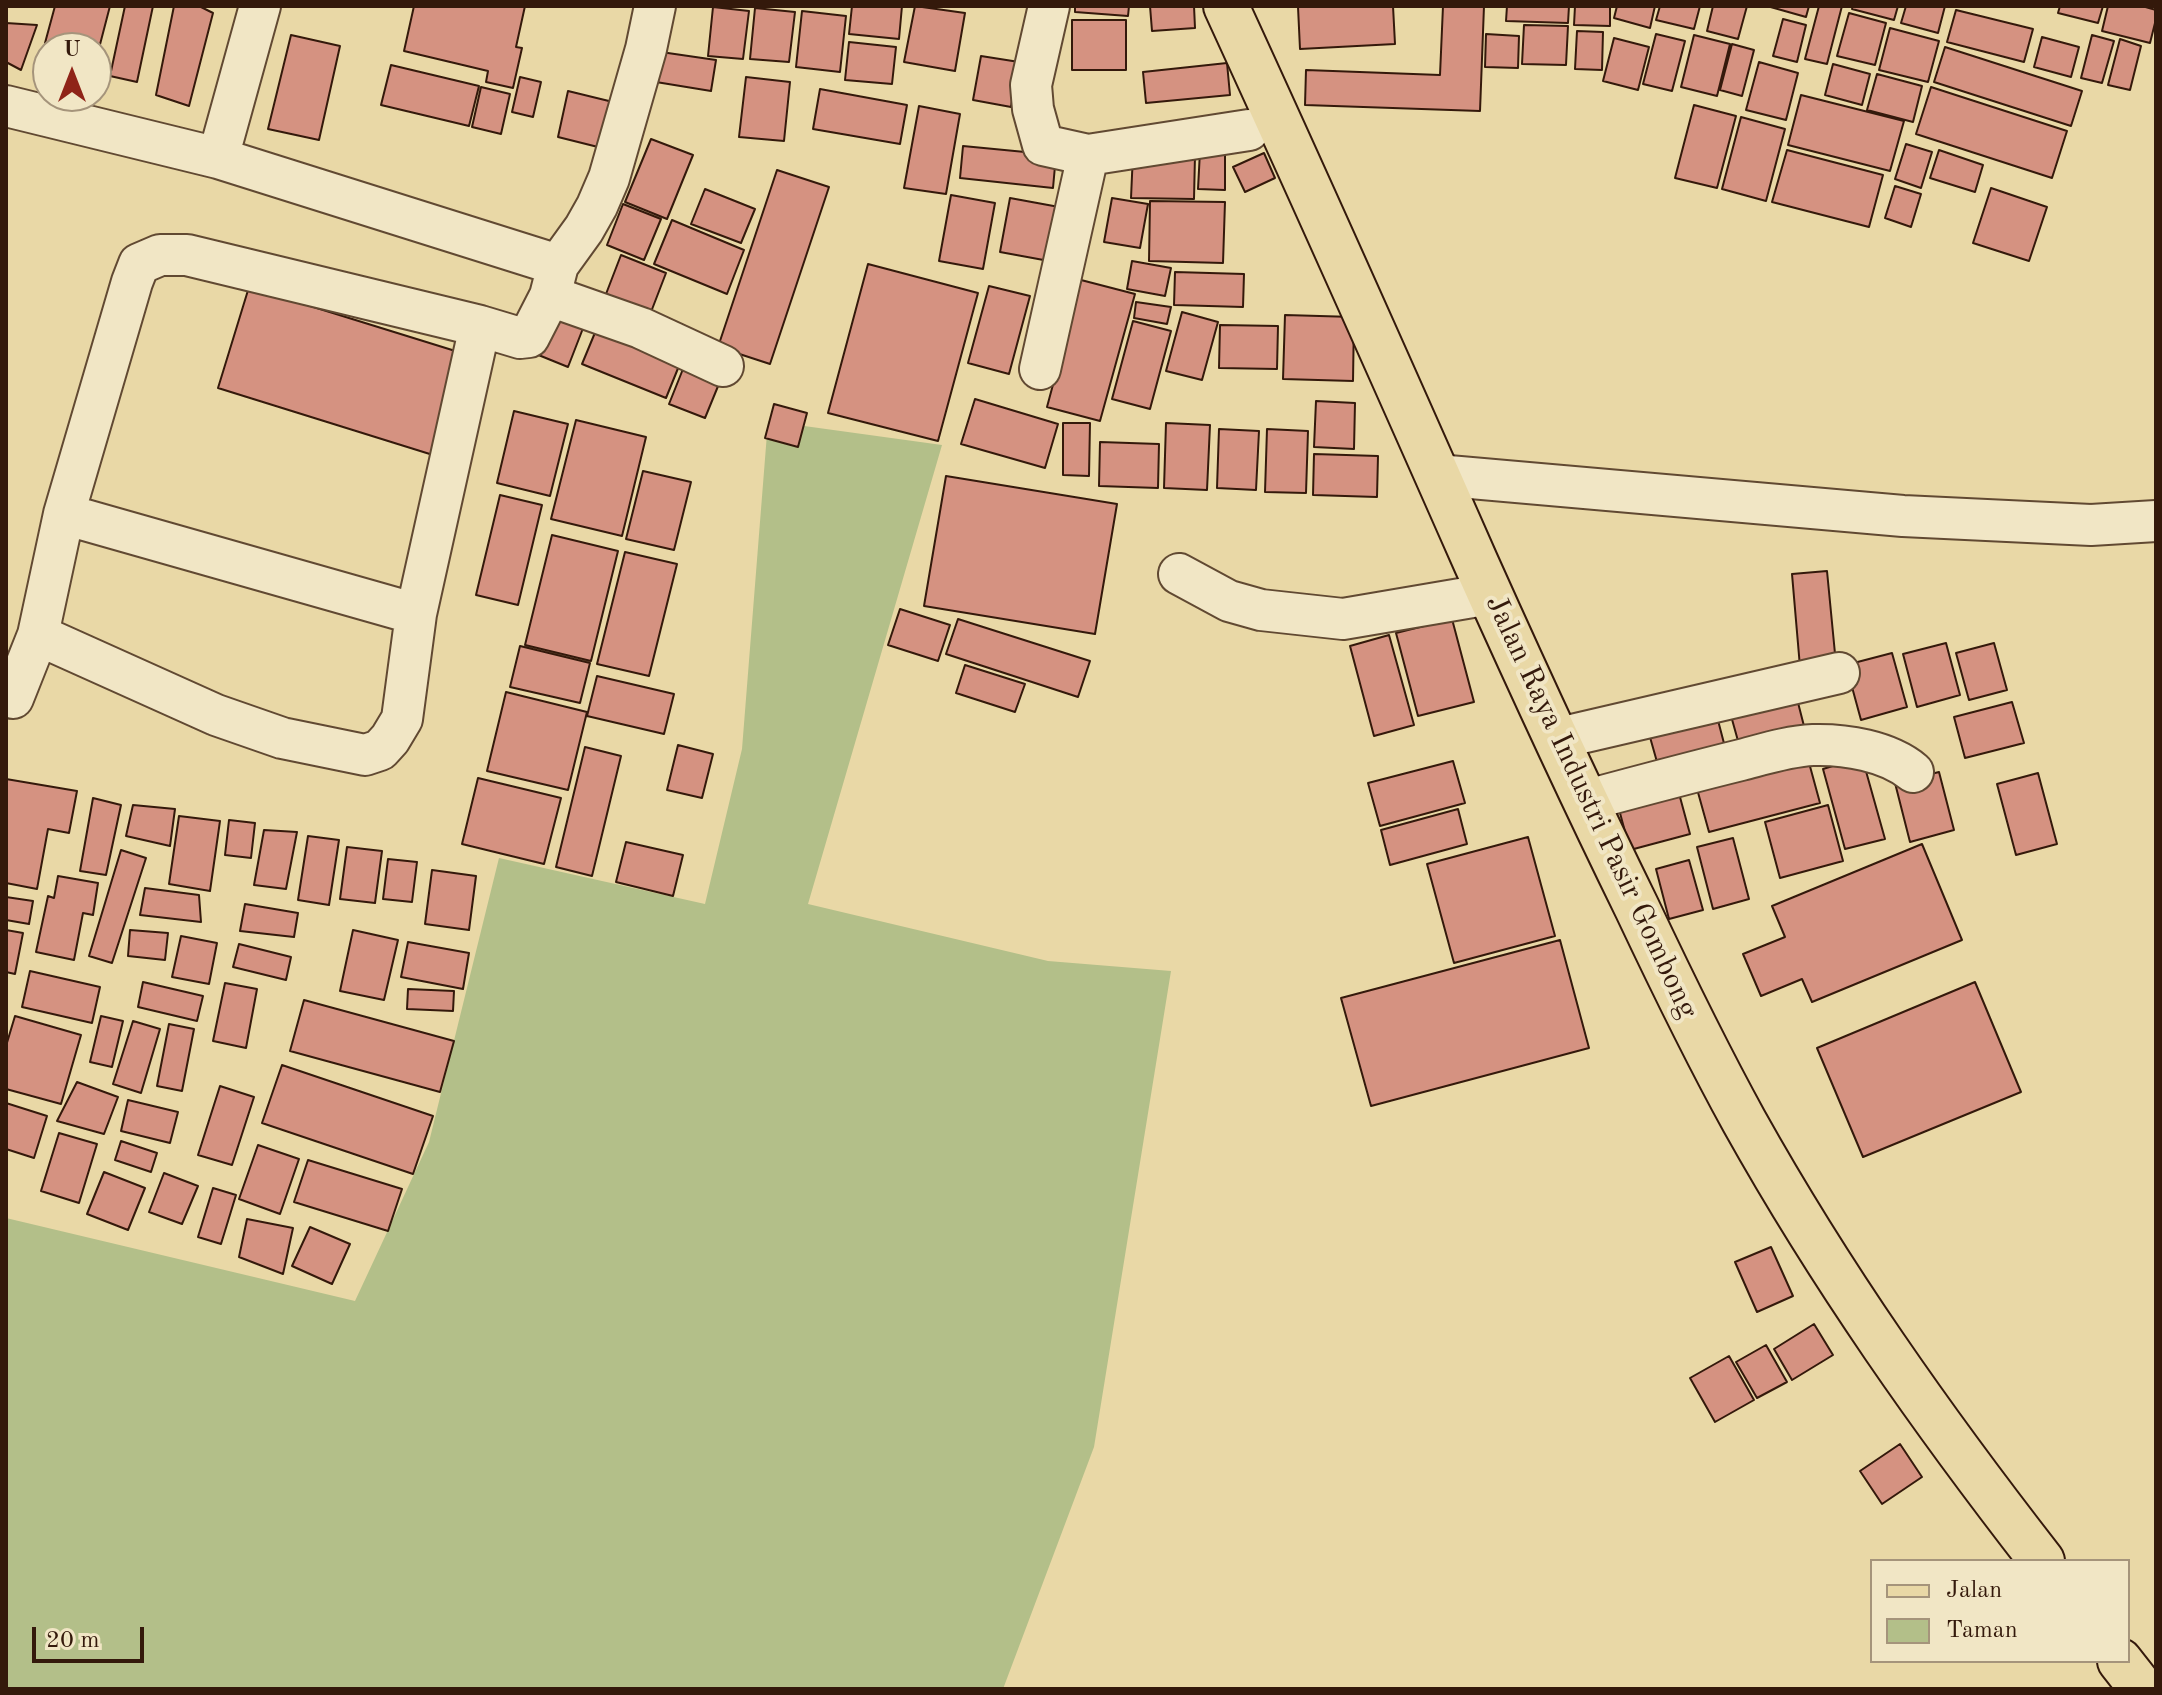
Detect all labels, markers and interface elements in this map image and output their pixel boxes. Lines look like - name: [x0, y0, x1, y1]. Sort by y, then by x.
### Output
- north arrow: [32, 32, 112, 112]
- text: U: [63, 39, 81, 61]
- street label: Jalan Raya Industri Pasir Gombong: [1477, 589, 1705, 1025]
- legend: [1870, 1559, 2130, 1663]
- text: Jalan: [1946, 1579, 2002, 1603]
- scale bar: [36, 1611, 148, 1661]
- text: Taman: [1946, 1619, 2018, 1643]
- text: 20 m: [46, 1629, 100, 1653]

